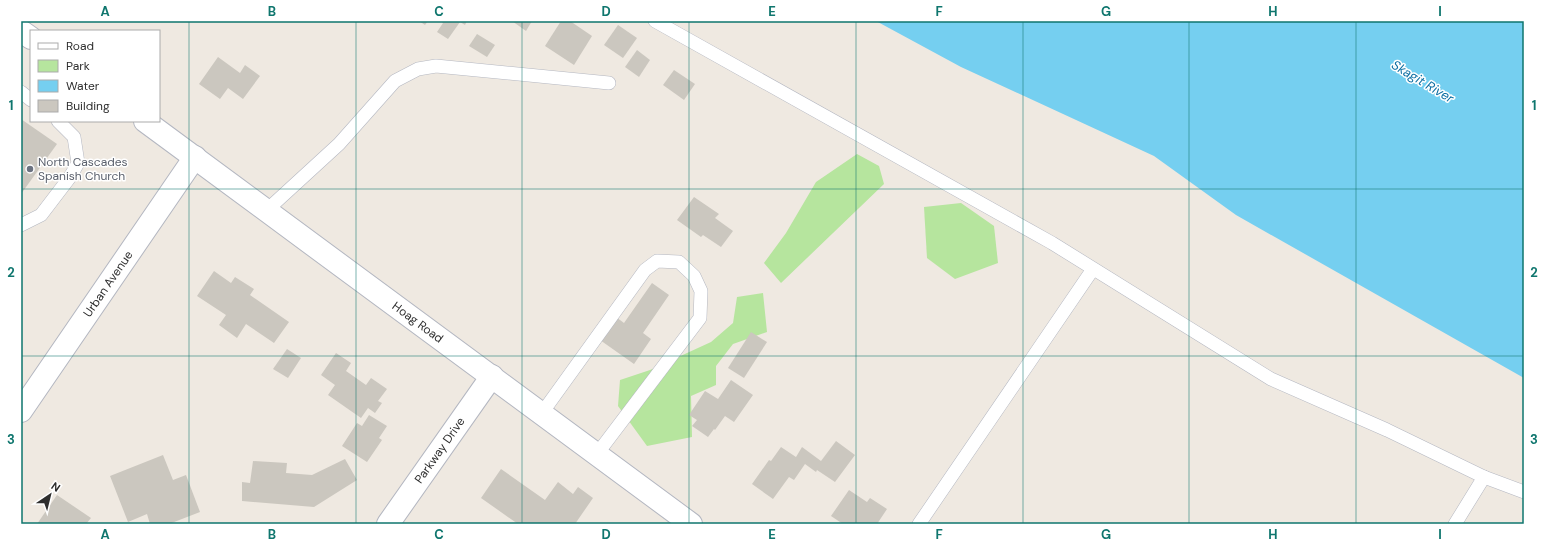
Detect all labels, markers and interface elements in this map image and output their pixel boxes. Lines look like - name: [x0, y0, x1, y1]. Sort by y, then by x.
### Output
- text: A: [100, 3, 110, 20]
- text: B: [268, 3, 276, 20]
- text: C: [434, 3, 444, 20]
- text: D: [601, 3, 611, 20]
- text: E: [768, 3, 776, 20]
- text: F: [935, 3, 943, 20]
- text: G: [1101, 3, 1111, 20]
- text: H: [1268, 3, 1278, 20]
- text: I: [1438, 3, 1442, 20]
- legend: [30, 30, 160, 122]
- text: Road: [66, 38, 94, 54]
- water label: Skagit River: [1388, 56, 1458, 107]
- text: Park: [66, 58, 90, 74]
- text: Water: [66, 78, 100, 94]
- text: 1: [9, 97, 13, 114]
- text: 1: [1532, 97, 1536, 114]
- text: Building: [66, 98, 110, 114]
- place label: North Cascades Spanish Church: [38, 154, 128, 184]
- marker: North Cascades Spanish Church: [25, 164, 35, 174]
- street label: Urban Avenue: [80, 247, 137, 320]
- text: 2: [7, 264, 15, 281]
- text: 2: [1530, 264, 1538, 281]
- street label: Hoag Road: [389, 298, 447, 346]
- street label: Parkway Drive: [411, 414, 469, 487]
- text: 3: [7, 431, 15, 448]
- text: 3: [1530, 431, 1538, 448]
- north arrow: [30, 475, 70, 515]
- text: N: [48, 479, 63, 495]
- text: A: [100, 526, 110, 543]
- text: B: [268, 526, 276, 543]
- text: C: [434, 526, 444, 543]
- text: D: [601, 526, 611, 543]
- text: E: [768, 526, 776, 543]
- text: F: [935, 526, 943, 543]
- text: G: [1101, 526, 1111, 543]
- text: H: [1268, 526, 1278, 543]
- text: I: [1438, 526, 1442, 543]

